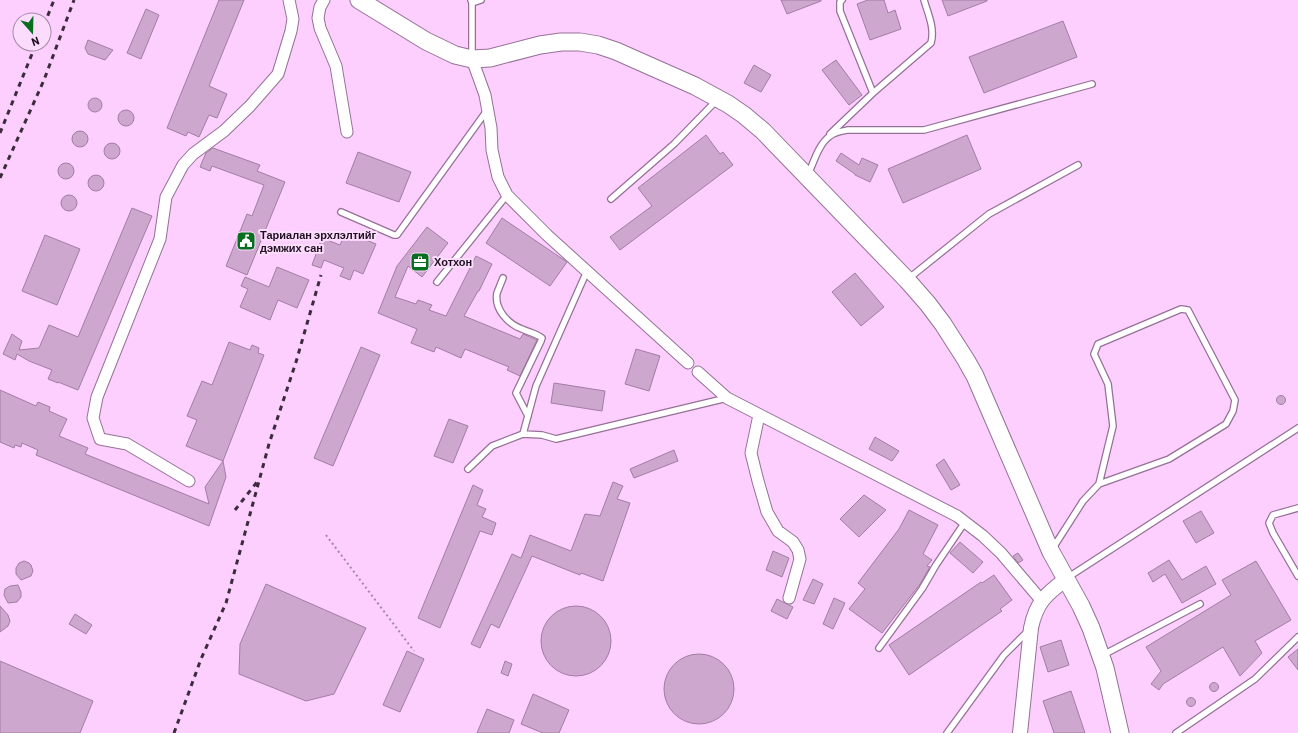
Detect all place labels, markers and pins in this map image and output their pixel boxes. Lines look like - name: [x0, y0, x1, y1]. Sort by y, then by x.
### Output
- place label: Тариалан эрхлэлтийг дэмжих сан: [260, 228, 377, 254]
- public building icon: Тариалан эрхлэлтийг дэмжих сан: [235, 230, 257, 252]
- office icon: Хотхон: [409, 251, 431, 273]
- place label: Хотхон: [434, 255, 472, 268]

